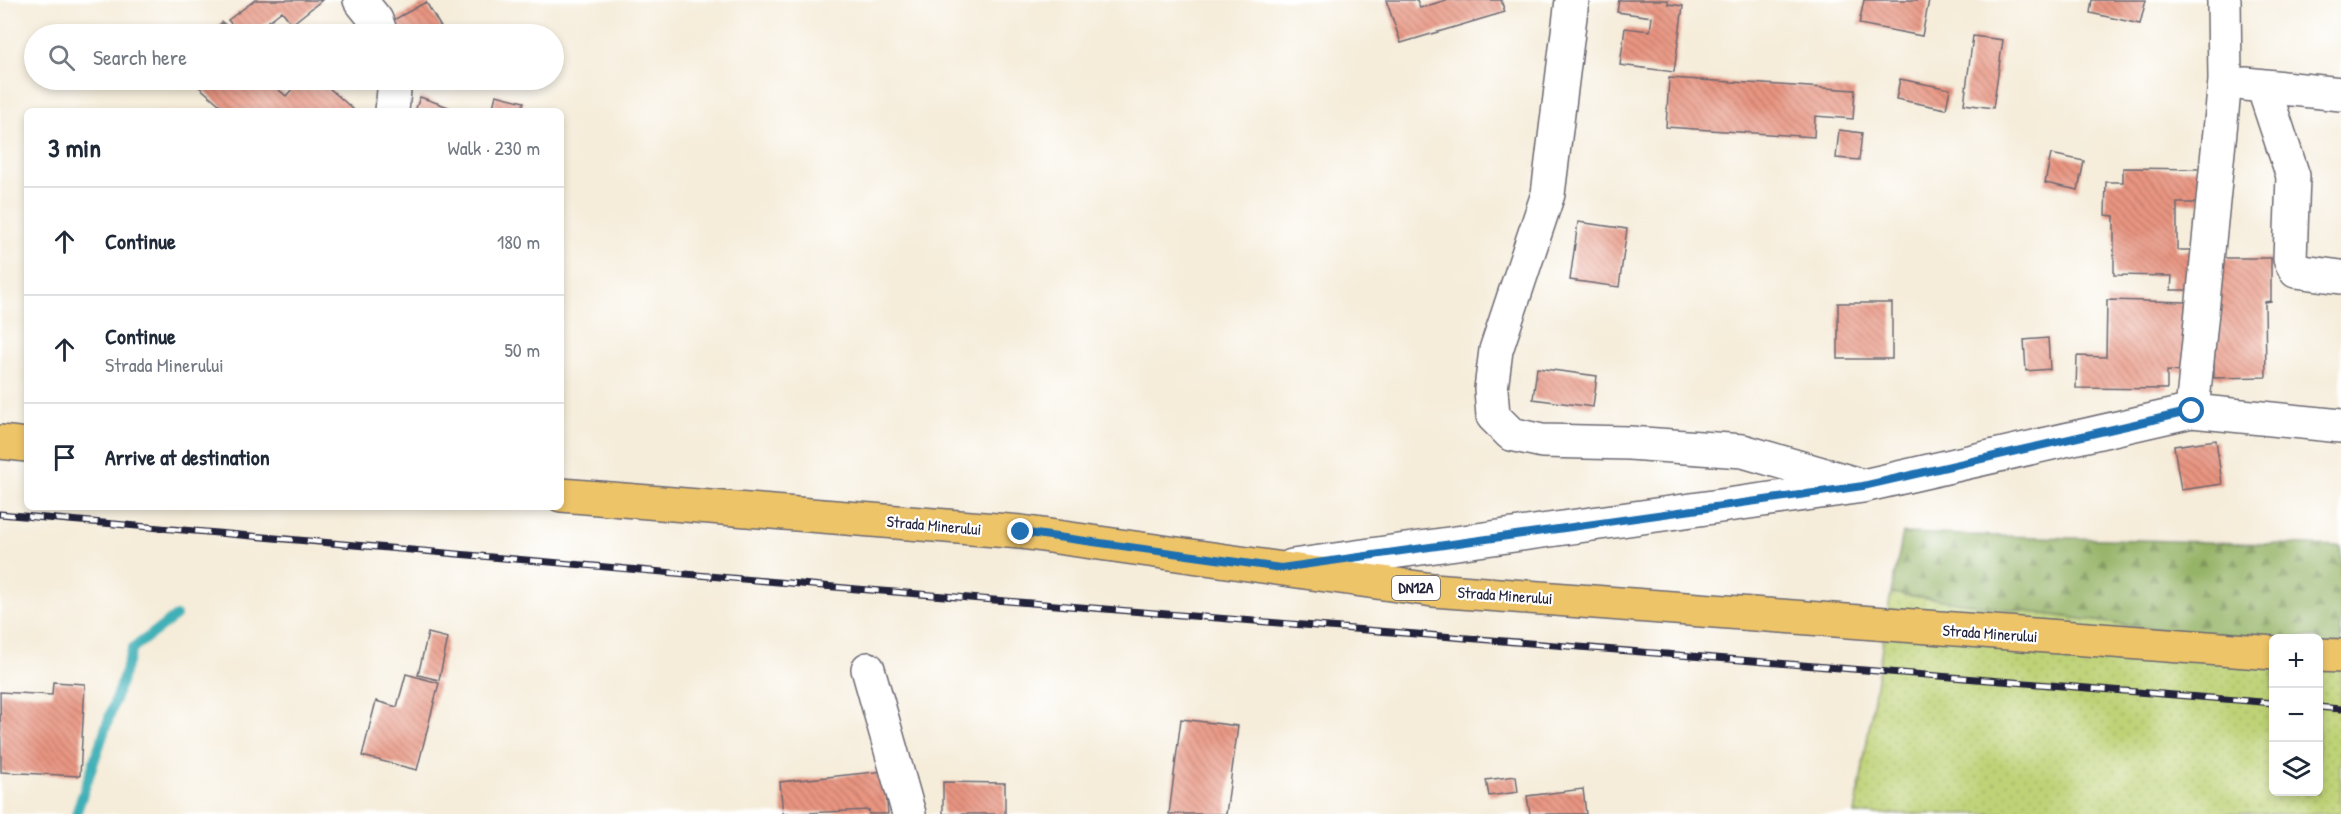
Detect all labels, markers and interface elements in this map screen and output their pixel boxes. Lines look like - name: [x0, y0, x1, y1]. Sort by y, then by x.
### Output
- search box: [24, 24, 564, 90]
- icon: search: [45, 41, 78, 74]
- text: Search here: [93, 42, 187, 72]
- text: 3 min: [48, 130, 101, 165]
- text: Walk · 230 m: [448, 134, 540, 161]
- icon: ahead: [48, 225, 81, 258]
- text: Continue: [105, 226, 176, 256]
- text: 180 m: [497, 228, 540, 255]
- text: Continue: [105, 321, 176, 351]
- icon: ahead: [48, 333, 81, 366]
- text: 50 m: [504, 336, 540, 363]
- text: Strada Minerului: [105, 351, 224, 378]
- route start: [2178, 397, 2204, 423]
- icon: arrive: [48, 441, 81, 474]
- text: Arrive at destination: [105, 442, 270, 472]
- street label: Strada Minerului: [886, 510, 982, 540]
- route end: [1007, 518, 1033, 544]
- road number: DN12A: [1392, 576, 1440, 600]
- street label: Strada Minerului: [1457, 581, 1553, 609]
- street label: Strada Minerului: [1942, 619, 2038, 647]
- map controls: [2269, 634, 2323, 796]
- button: +: [2269, 634, 2323, 688]
- button: −: [2269, 688, 2323, 742]
- button: layers: [2269, 742, 2323, 796]

